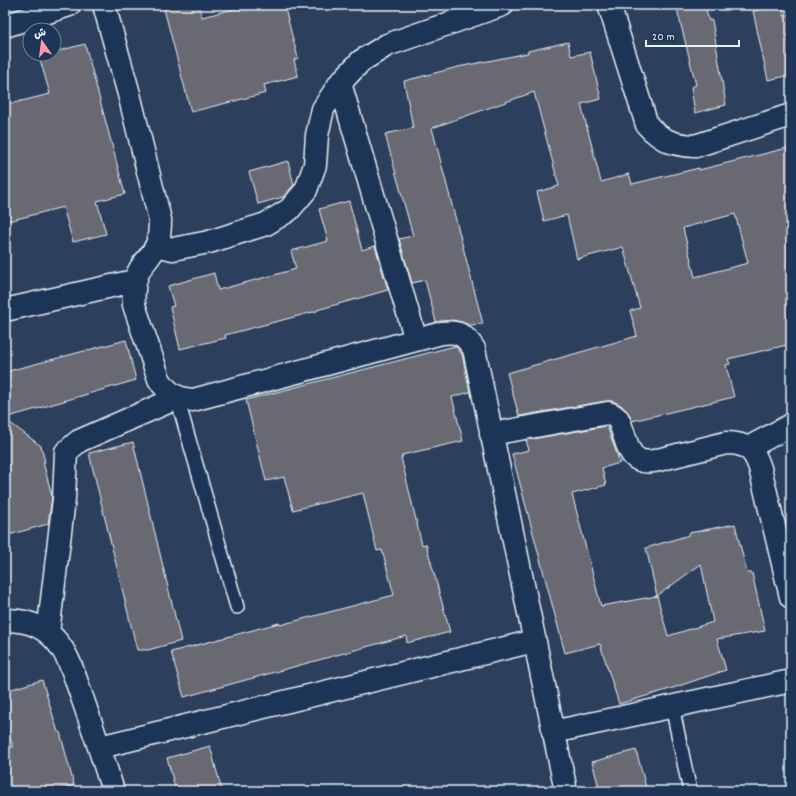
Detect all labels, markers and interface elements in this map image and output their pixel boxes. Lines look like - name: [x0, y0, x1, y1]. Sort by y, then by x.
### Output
- north arrow: [22, 22, 62, 62]
- scale bar: [646, 22, 739, 48]
- text: ش: [32, 25, 48, 43]
- text: 20 m: [652, 29, 675, 46]

